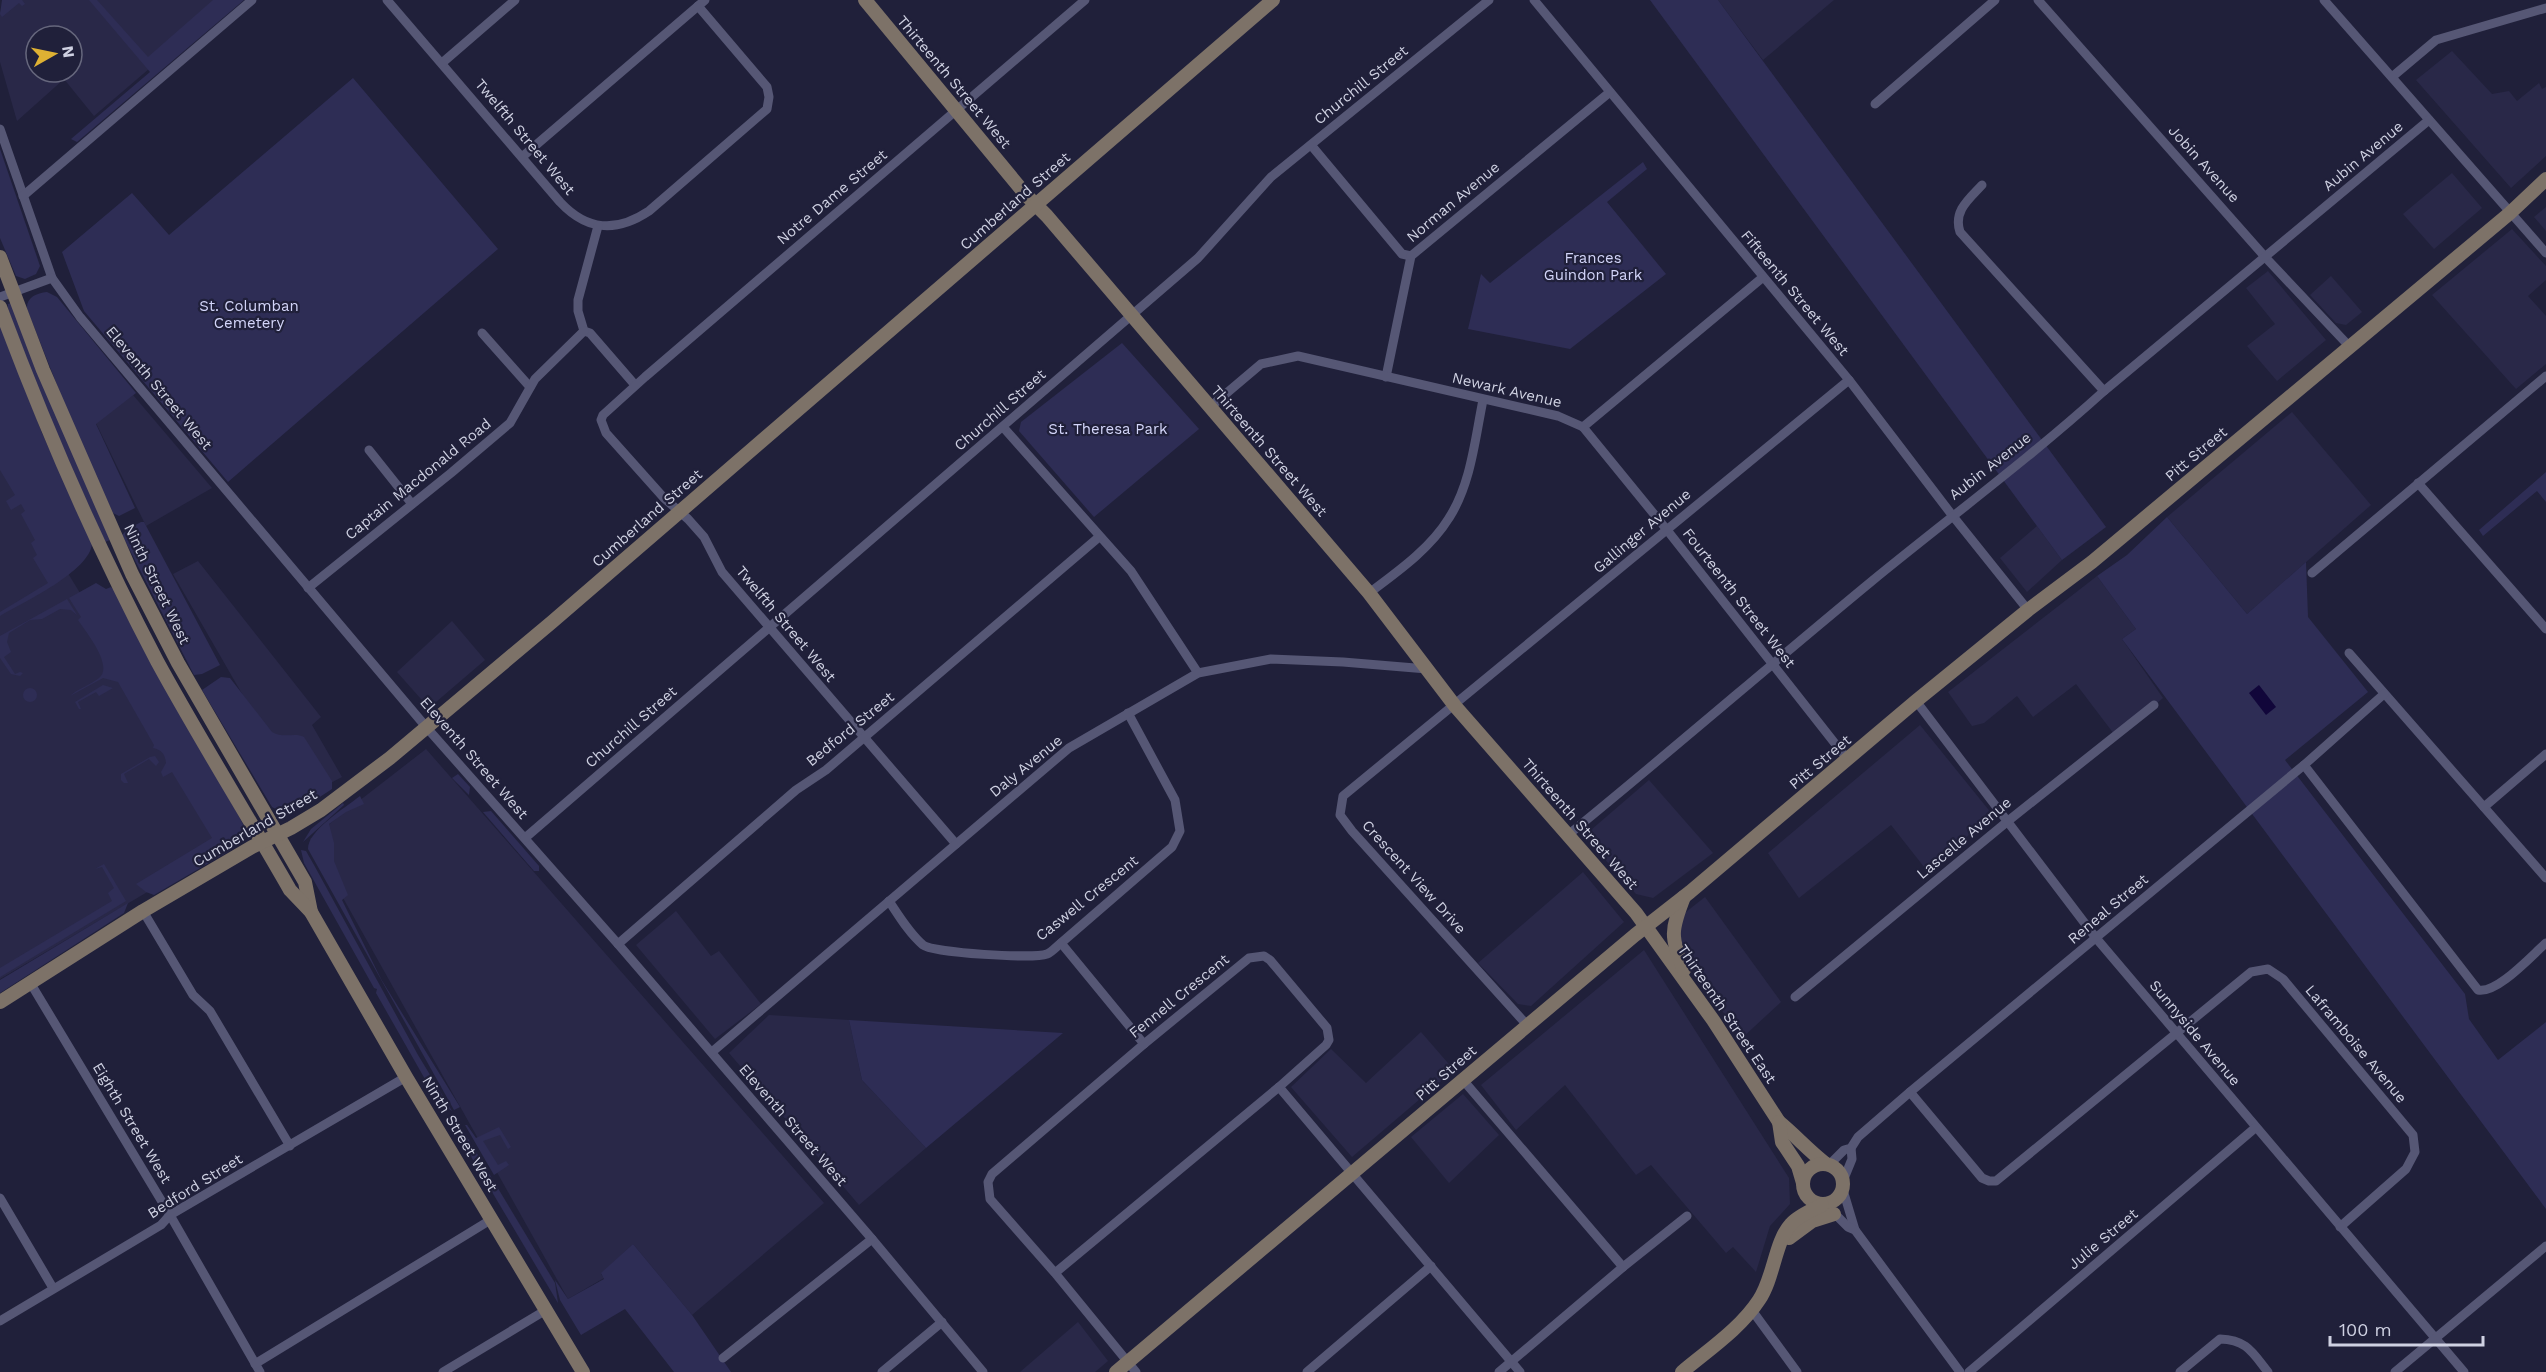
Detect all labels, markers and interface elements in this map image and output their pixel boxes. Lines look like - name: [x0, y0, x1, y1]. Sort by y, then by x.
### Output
- street label: Thirteenth Street West: [893, 12, 1015, 153]
- north arrow: [24, 24, 84, 84]
- street label: Churchill Street: [1311, 41, 1412, 128]
- text: N: [58, 44, 79, 59]
- street label: Twelfth Street West: [471, 75, 579, 199]
- street label: Aubin Avenue: [2319, 117, 2407, 195]
- street label: Jobin Avenue: [2165, 122, 2243, 206]
- street label: Notre Dame Street: [773, 145, 891, 248]
- street label: Cumberland Street: [956, 148, 1074, 254]
- street label: Norman Avenue: [1403, 158, 1503, 246]
- street label: Fifteenth Street West: [1737, 227, 1853, 360]
- park label: Frances Guindon Park: [1544, 249, 1643, 284]
- park label: St. Columban Cemetery: [199, 297, 299, 332]
- street label: Eleventh Street West: [102, 323, 216, 454]
- street label: Churchill Street: [951, 365, 1050, 455]
- street label: Newark Avenue: [1450, 369, 1564, 411]
- street label: Thirteenth Street West: [1207, 382, 1331, 521]
- street label: Captain Macdonald Road: [341, 415, 495, 543]
- park label: St. Theresa Park: [1048, 420, 1168, 438]
- street label: Pitt Street: [2161, 423, 2231, 485]
- street label: Aubin Avenue: [1945, 428, 2035, 504]
- street label: Cumberland Street: [588, 465, 706, 571]
- street label: Gallinger Avenue: [1590, 485, 1694, 577]
- street label: Ninth Street West: [120, 521, 194, 648]
- street label: Fourteenth Street West: [1679, 525, 1800, 672]
- street label: Twelfth Street West: [732, 562, 840, 686]
- street label: Churchill Street: [582, 682, 681, 772]
- street label: Bedford Street: [802, 688, 898, 770]
- street label: Eleventh Street West: [416, 693, 532, 823]
- street label: Daly Avenue: [986, 731, 1066, 801]
- street label: Pitt Street: [1785, 731, 1855, 793]
- street label: Thirteenth Street West: [1518, 755, 1642, 894]
- street label: Cumberland Street: [190, 785, 321, 871]
- street label: Lascelle Avenue: [1913, 793, 2015, 883]
- street label: Crescent View Drive: [1358, 816, 1470, 938]
- street label: Caswell Crescent: [1032, 851, 1142, 945]
- street label: Reneal Street: [2064, 870, 2152, 948]
- street label: Thirteenth Street East: [1674, 941, 1781, 1087]
- street label: Fennell Crescent: [1125, 950, 1233, 1042]
- street label: Sunnyside Avenue: [2146, 977, 2244, 1089]
- street label: Laframboise Avenue: [2301, 981, 2411, 1107]
- street label: Pitt Street: [1412, 1041, 1481, 1104]
- street label: Eighth Street West: [89, 1059, 176, 1187]
- street label: Eleventh Street West: [735, 1060, 851, 1190]
- street label: Ninth Street West: [418, 1073, 502, 1196]
- street label: Bedford Street: [144, 1149, 246, 1222]
- street label: Julie Street: [2065, 1204, 2142, 1273]
- scale bar: [2330, 1309, 2483, 1347]
- text: 100 m: [2339, 1319, 2392, 1340]

